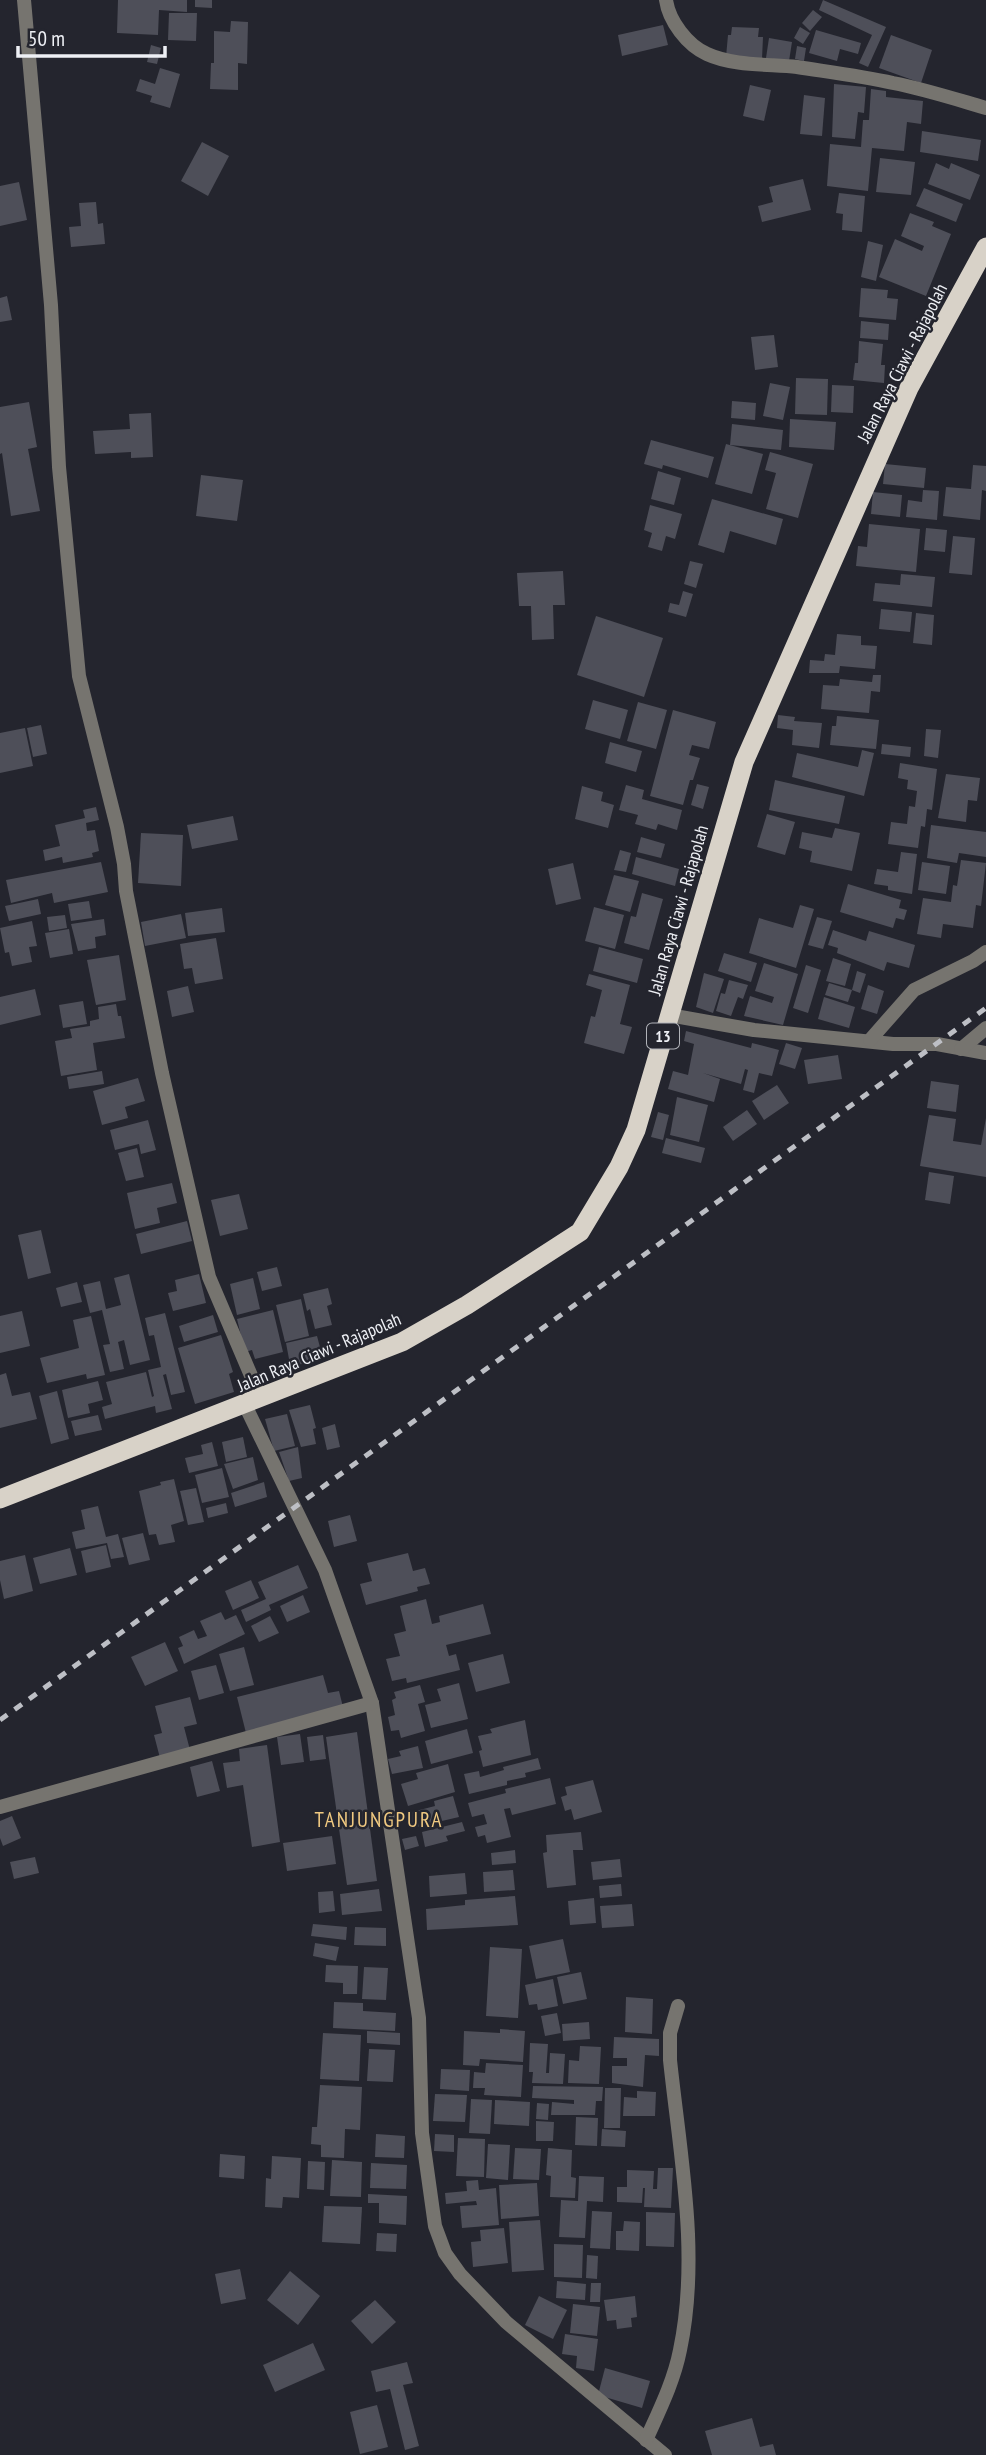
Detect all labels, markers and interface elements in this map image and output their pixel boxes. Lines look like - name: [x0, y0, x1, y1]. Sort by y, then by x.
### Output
- scale bar: [18, 14, 164, 58]
- text: 50 m: [28, 25, 65, 52]
- street label: Jalan Raya Ciawi - Rajapolah: [851, 280, 952, 447]
- street label: Jalan Raya Ciawi - Rajapolah: [642, 822, 713, 998]
- road number: 13: [647, 1024, 679, 1048]
- street label: Jalan Raya Ciawi - Rajapolah: [233, 1307, 404, 1397]
- district label: TANJUNGPURA: [314, 1806, 444, 1833]

